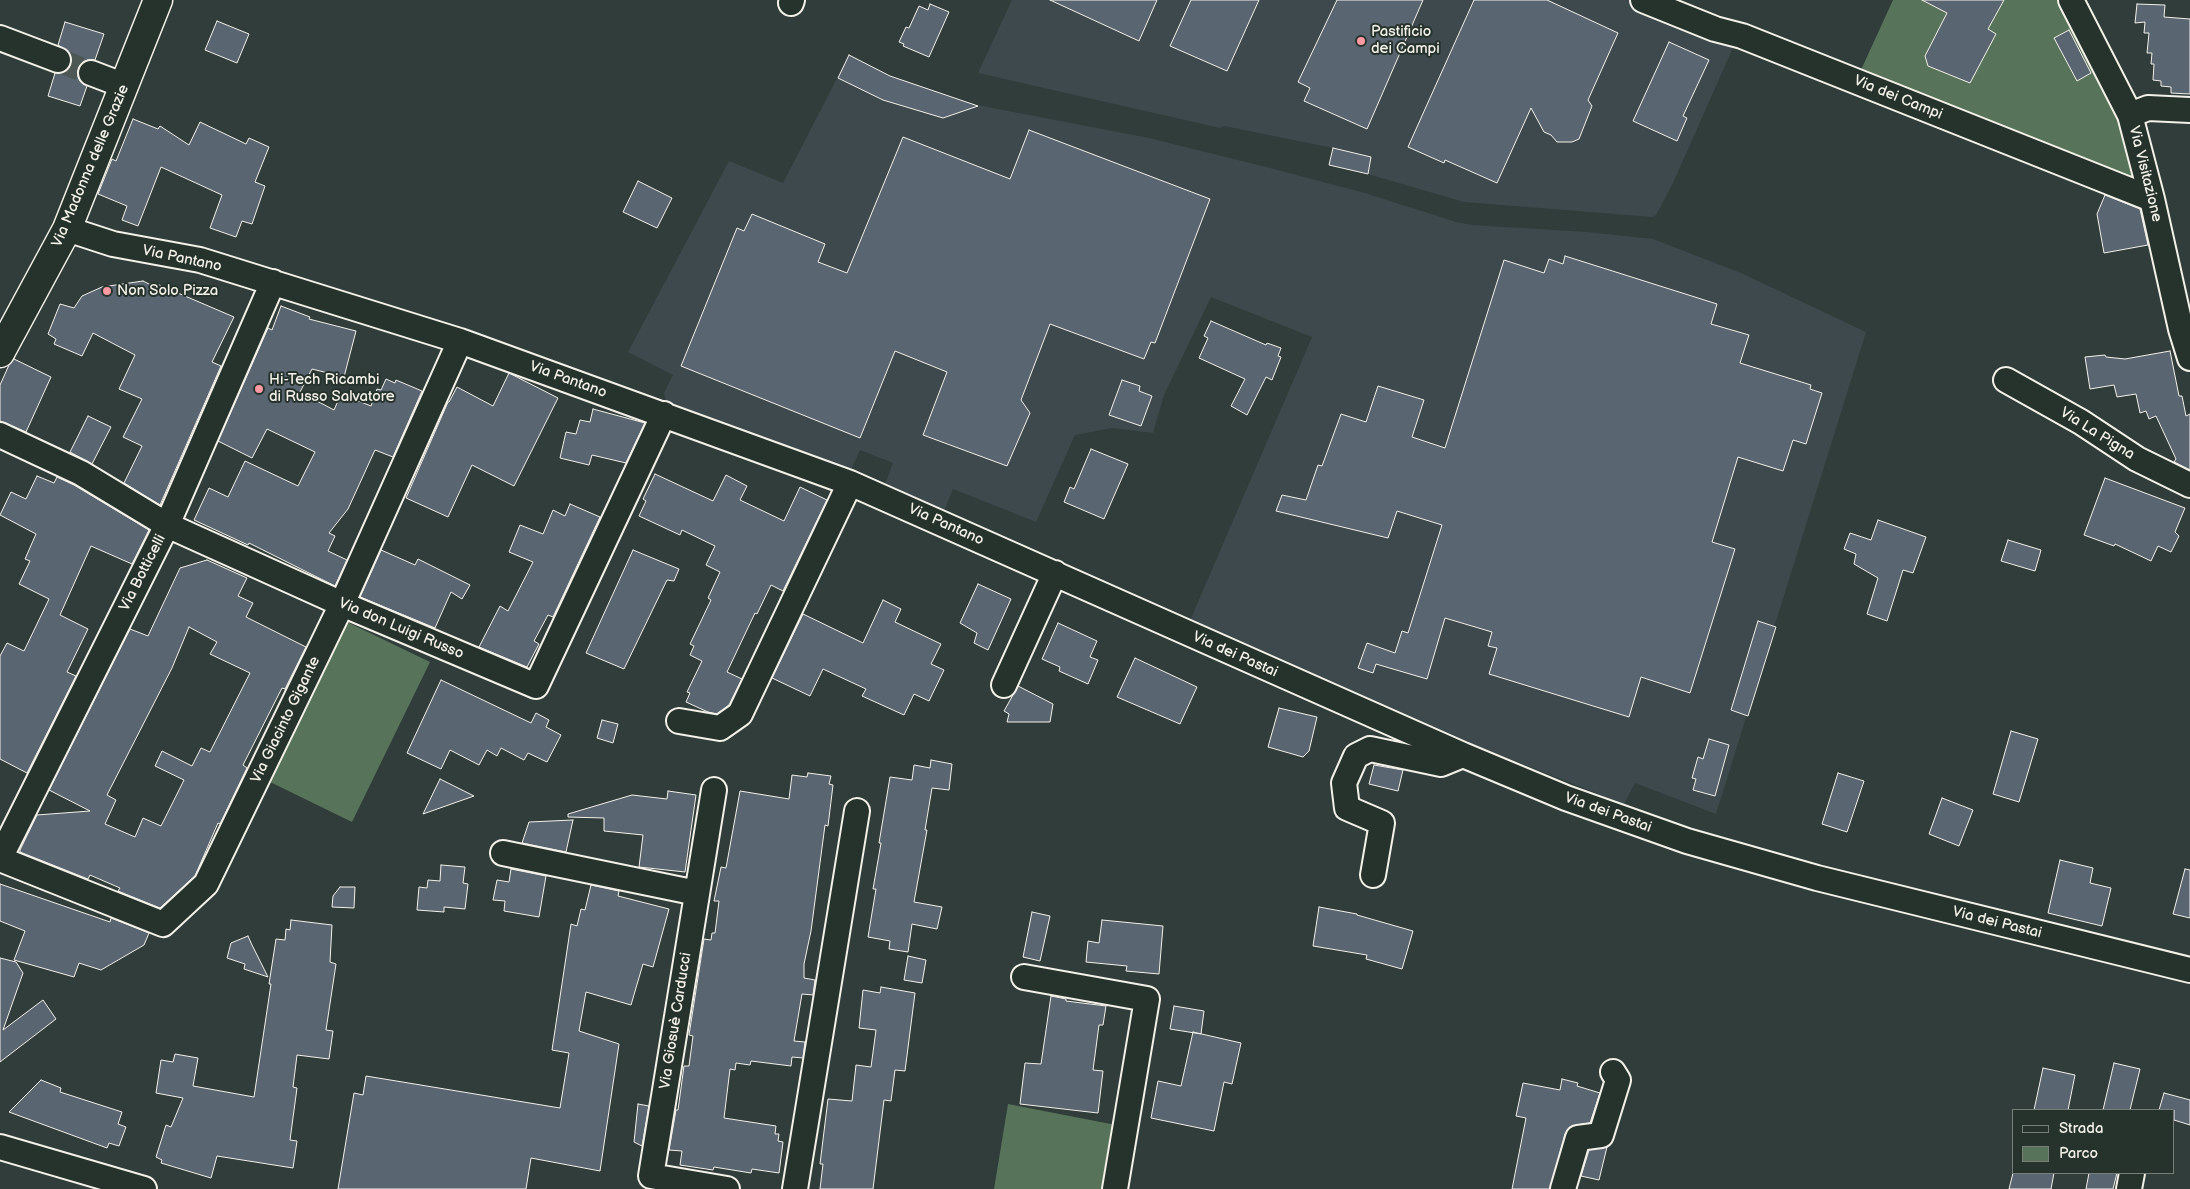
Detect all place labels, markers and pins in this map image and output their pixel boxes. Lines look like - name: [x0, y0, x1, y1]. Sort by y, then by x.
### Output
- place label: Pastificio dei Campi: [1371, 23, 1440, 58]
- marker: Pastificio dei Campi: [1355, 35, 1367, 47]
- place label: Non Solo Pizza: [117, 282, 218, 300]
- marker: Non Solo Pizza: [101, 285, 113, 297]
- place label: Hi-Tech Ricambi di Russo Salvatore: [269, 371, 395, 406]
- marker: Hi-Tech Ricambi di Russo Salvatore: [253, 383, 265, 395]

